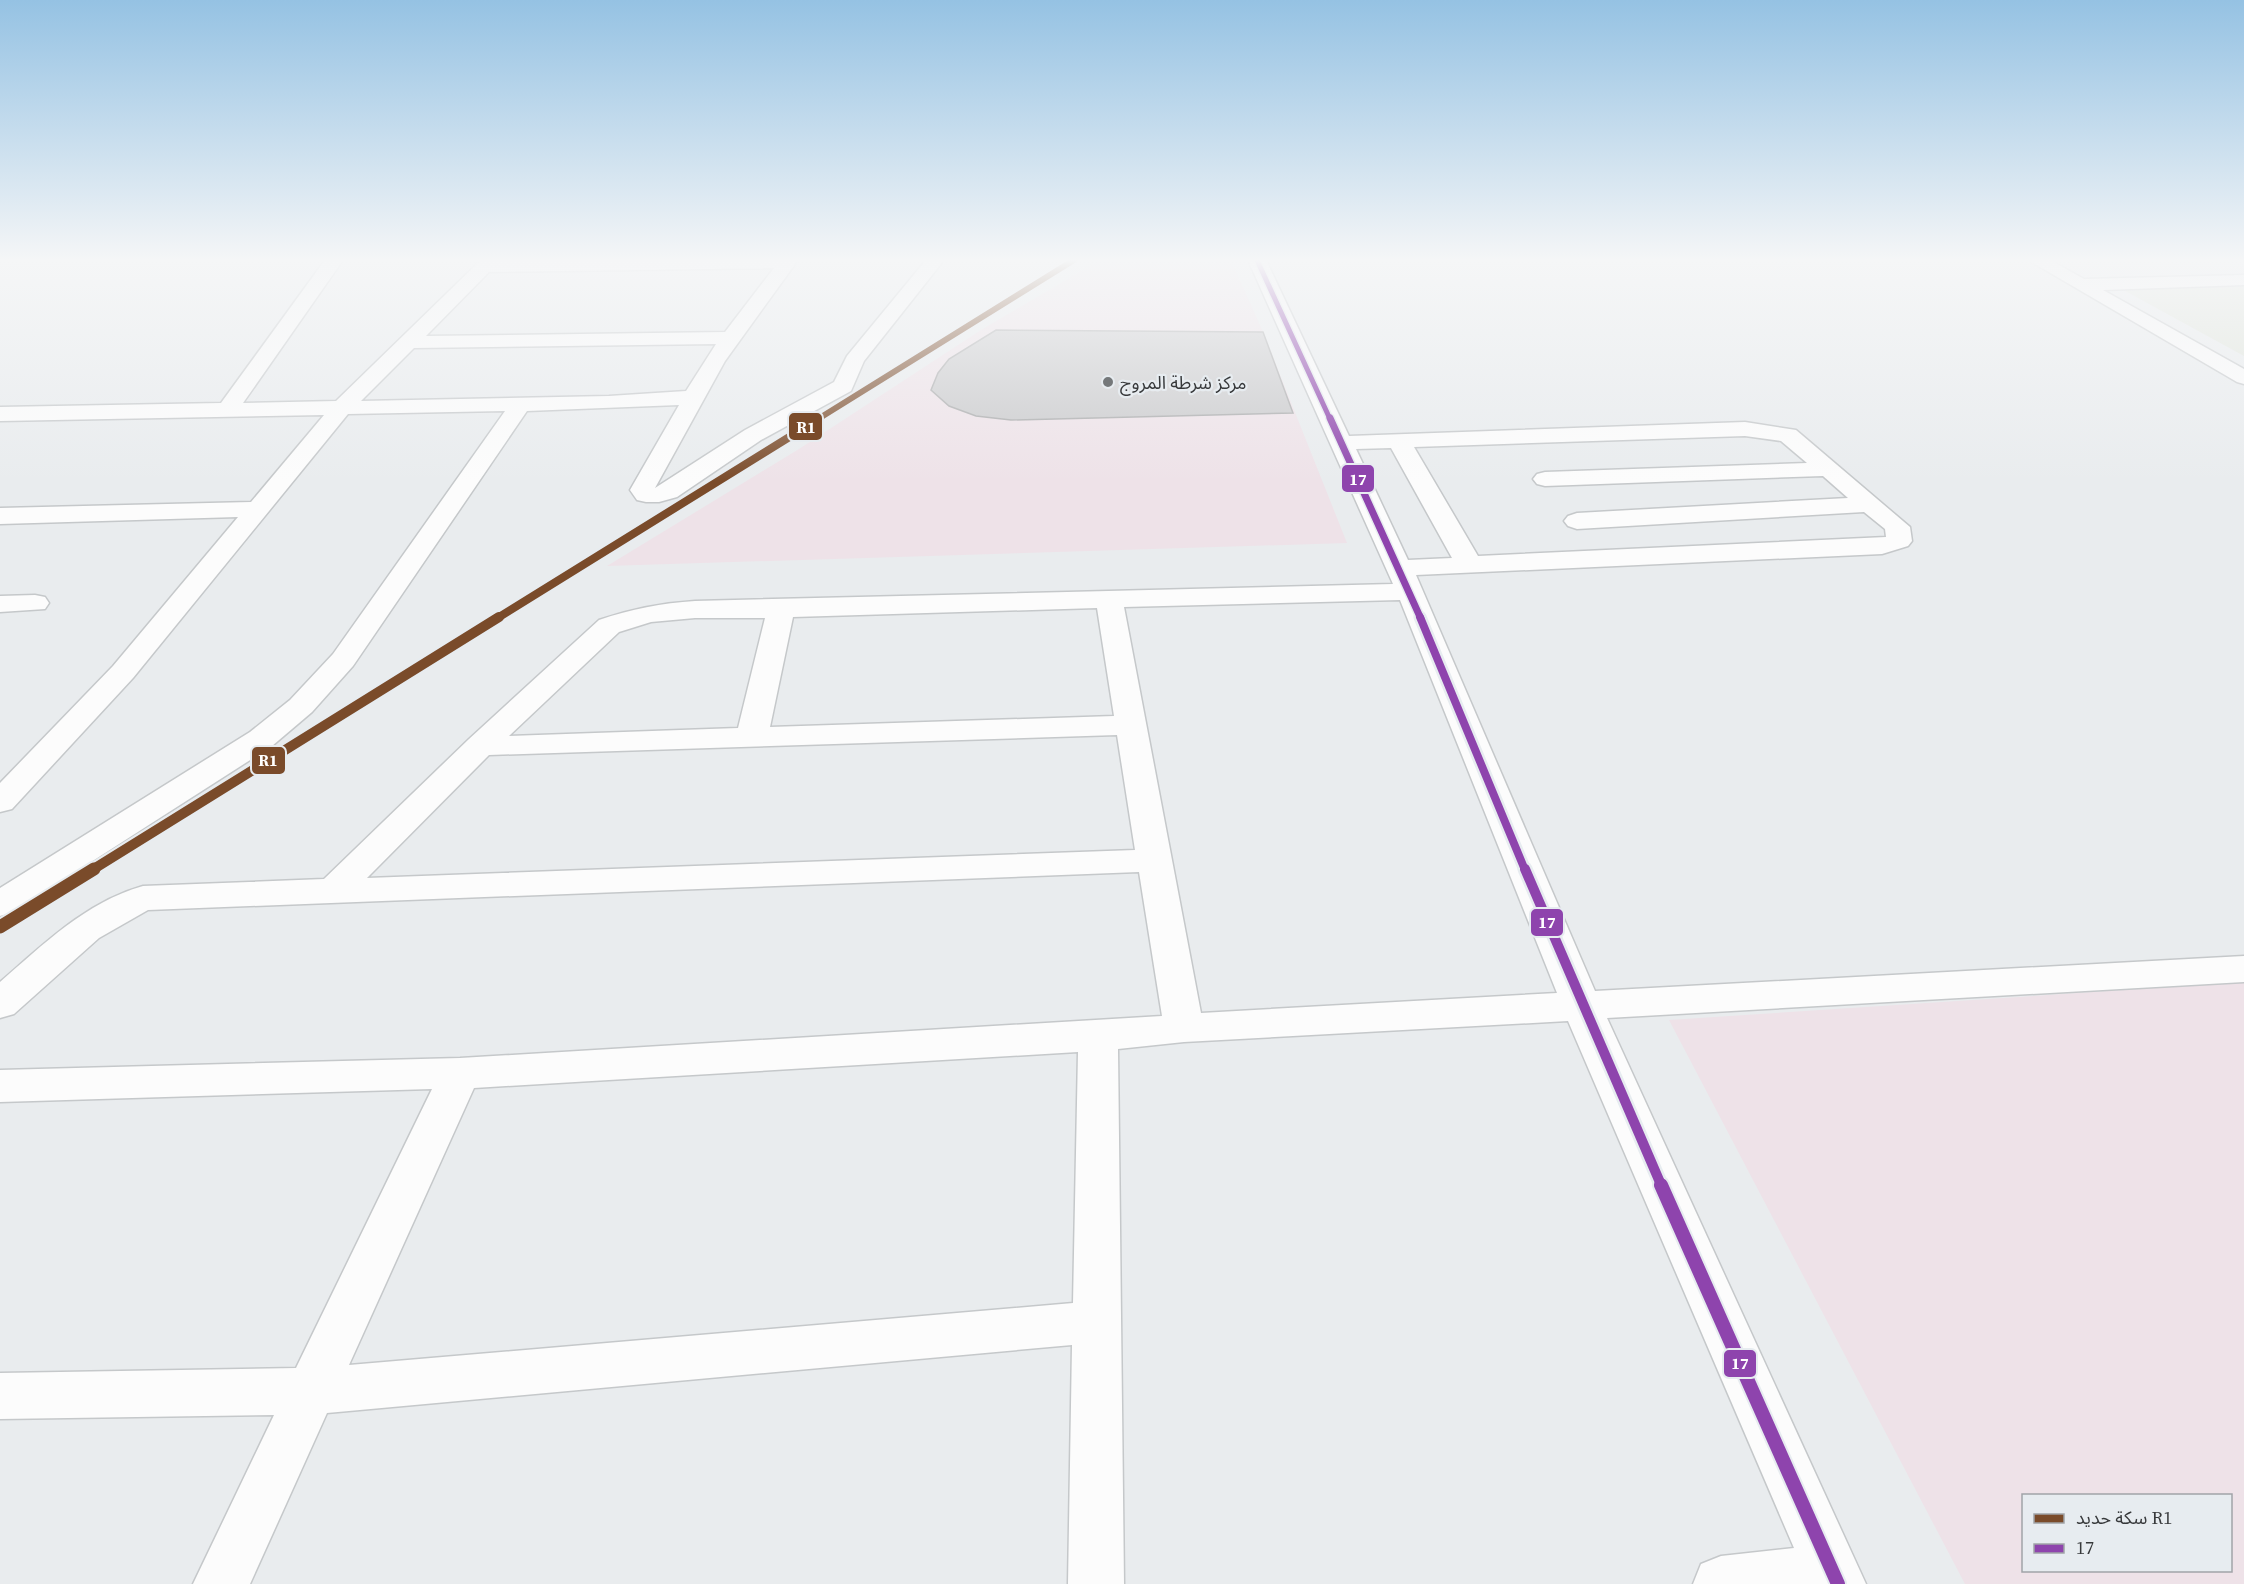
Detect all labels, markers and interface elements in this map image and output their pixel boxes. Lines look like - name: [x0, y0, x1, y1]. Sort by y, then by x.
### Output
- place label: مركز شرطة المروج: [1120, 370, 1246, 396]
- marker: مركز شرطة المروج: [1101, 375, 1115, 389]
- line badge: R1: [788, 412, 823, 441]
- text: R1: [796, 416, 816, 438]
- line badge: 17: [1341, 464, 1375, 493]
- text: 17: [1349, 468, 1367, 490]
- line badge: R1: [251, 746, 286, 775]
- text: R1: [258, 749, 278, 771]
- line badge: 17: [1530, 908, 1564, 937]
- text: 17: [1538, 911, 1556, 933]
- line badge: 17: [1723, 1349, 1757, 1378]
- text: 17: [1731, 1352, 1749, 1374]
- legend: [2022, 1494, 2232, 1572]
- text: سكة حديد R1: [2076, 1505, 2172, 1530]
- text: 17: [2076, 1535, 2094, 1560]

